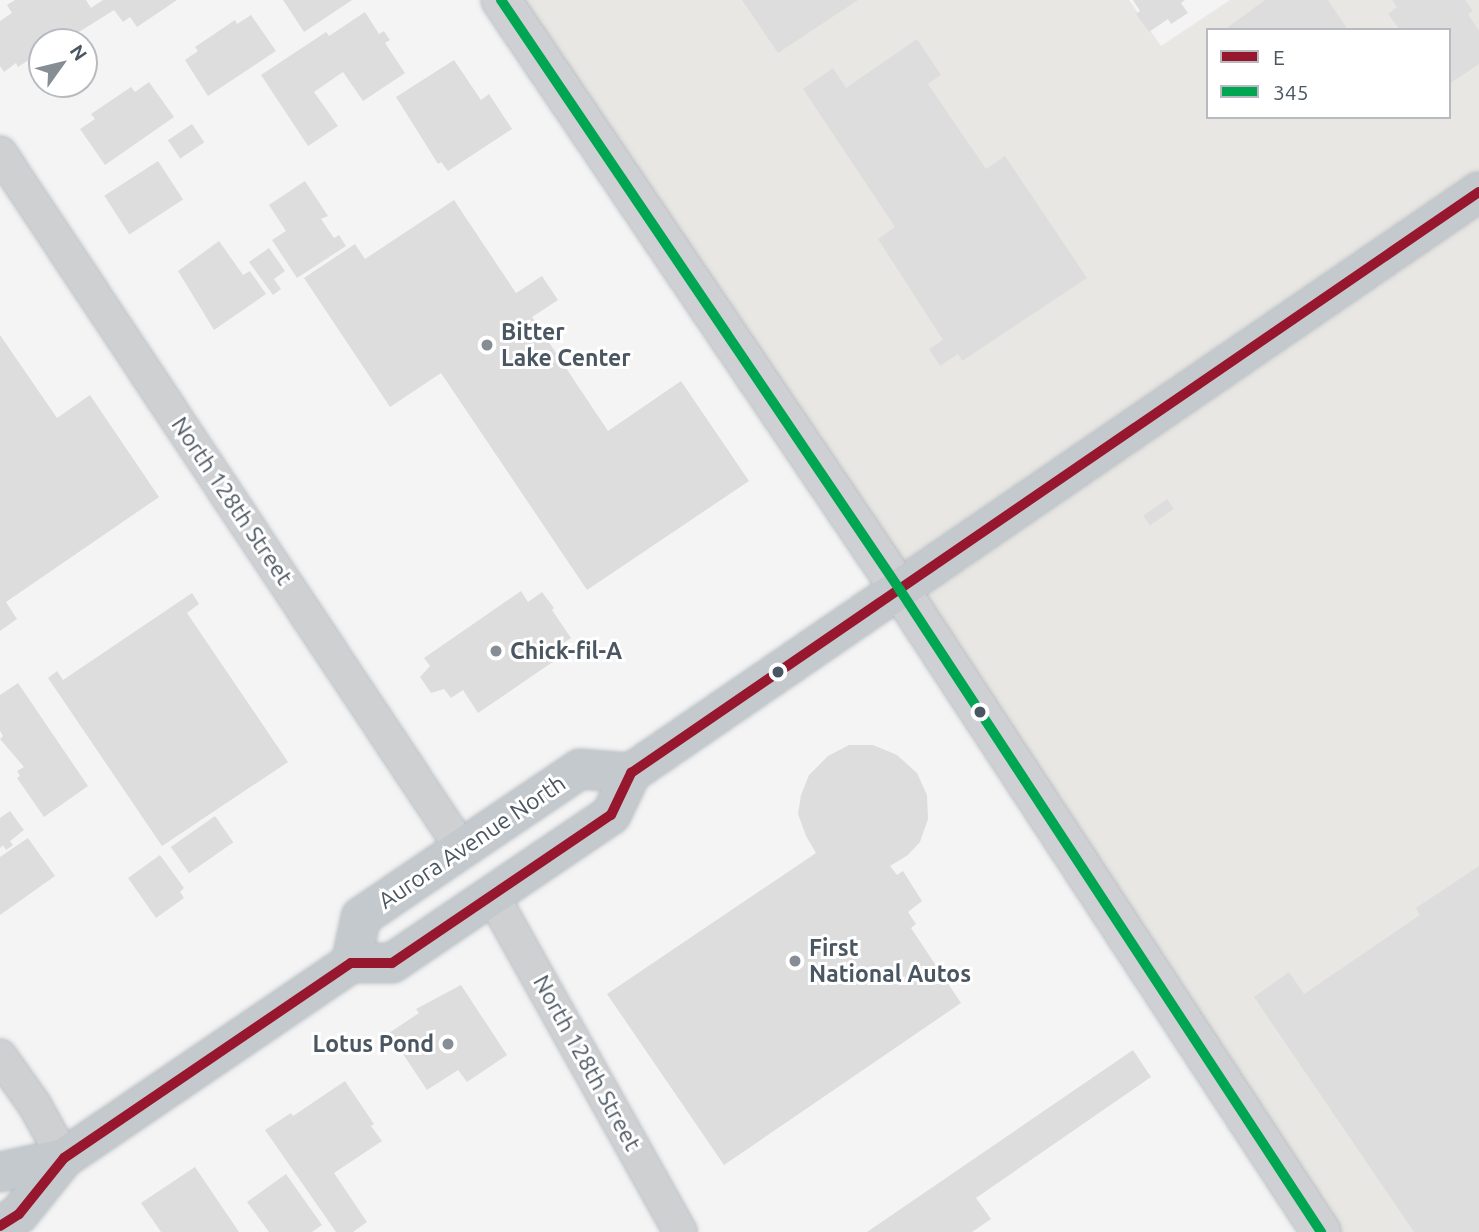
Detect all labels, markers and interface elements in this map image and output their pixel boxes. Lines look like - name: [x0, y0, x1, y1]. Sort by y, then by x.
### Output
- north arrow: [28, 28, 98, 98]
- legend: [1206, 28, 1451, 119]
- text: N: [66, 40, 92, 64]
- text: E: [1273, 45, 1285, 69]
- text: 345: [1273, 80, 1309, 104]
- place label: Bitter Lake Center: [501, 318, 631, 372]
- marker: Bitter Lake Center: [479, 337, 495, 353]
- street label: North 128th Street: [166, 412, 298, 590]
- place label: Chick-fil-A: [510, 637, 622, 665]
- marker: Chick-fil-A: [488, 643, 504, 659]
- unlabelled marker: [771, 665, 785, 679]
- unlabelled marker: [973, 705, 987, 719]
- street label: Aurora Avenue North: [373, 769, 571, 915]
- place label: First National Autos: [809, 934, 971, 988]
- marker: First National Autos: [787, 953, 803, 969]
- street label: North 128th Street: [527, 970, 647, 1156]
- place label: Lotus Pond: [313, 1030, 434, 1058]
- marker: Lotus Pond: [440, 1036, 456, 1052]

